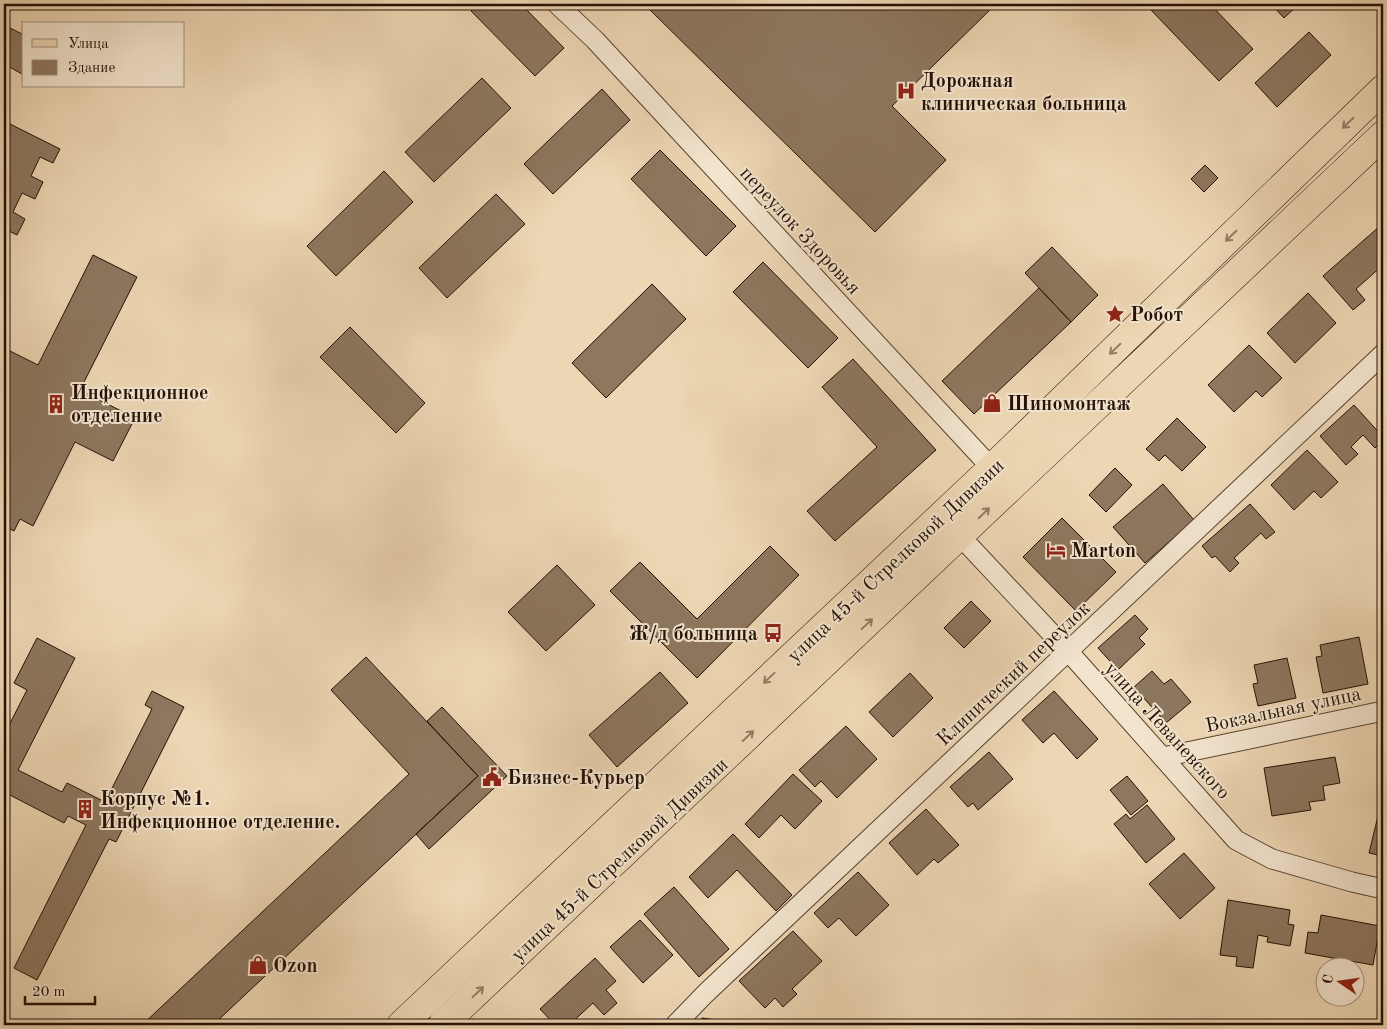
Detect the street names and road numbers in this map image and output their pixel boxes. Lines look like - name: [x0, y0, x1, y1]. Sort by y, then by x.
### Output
- street label: переулок Здоровья: [735, 164, 864, 299]
- street label: улица 45-й Стрелковой Дивизии: [784, 456, 1009, 667]
- street label: Клинический переулок: [934, 598, 1095, 750]
- street label: улица Леваневского: [1100, 659, 1233, 804]
- street label: Вокзальная улица: [1204, 685, 1363, 737]
- street label: улица 45-й Стрелковой Дивизии: [508, 755, 733, 966]

